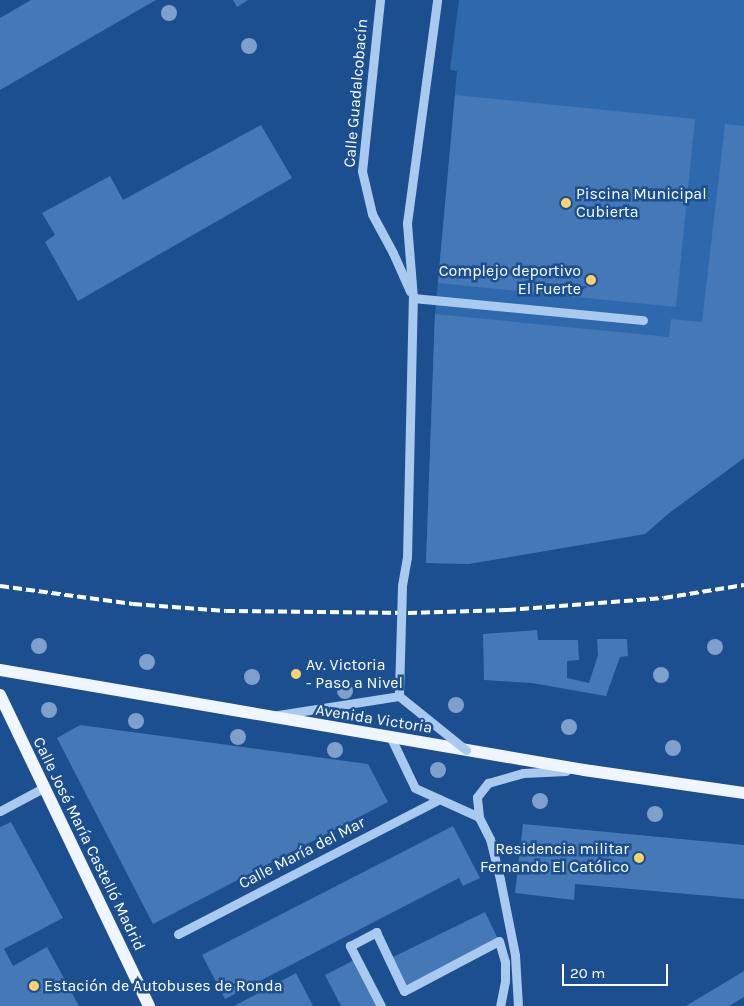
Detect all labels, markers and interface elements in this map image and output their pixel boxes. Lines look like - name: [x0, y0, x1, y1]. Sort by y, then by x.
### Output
- street label: Calle Guadalcobacín: [340, 18, 372, 168]
- place label: Piscina Municipal Cubierta: [576, 184, 707, 222]
- marker: Piscina Municipal Cubierta: [560, 197, 572, 209]
- place label: Complejo deportivo El Fuerte: [439, 261, 581, 299]
- marker: Complejo deportivo El Fuerte: [585, 274, 597, 286]
- place label: Av. Victoria - Paso a Nivel: [306, 655, 403, 693]
- marker: Av. Victoria - Paso a Nivel: [290, 668, 302, 680]
- street label: Avenida Victoria: [314, 700, 434, 738]
- street label: Calle José María Castelló Madrid: [29, 734, 149, 954]
- street label: Calle María del Mar: [236, 813, 368, 893]
- place label: Residencia militar Fernando El Católico: [480, 839, 629, 877]
- marker: Residencia militar Fernando El Católico: [633, 852, 645, 864]
- scale bar: [564, 954, 670, 986]
- text: 20 m: [570, 964, 605, 982]
- place label: Estación de Autobuses de Ronda: [44, 976, 283, 996]
- marker: Estación de Autobuses de Ronda: [28, 980, 40, 992]

